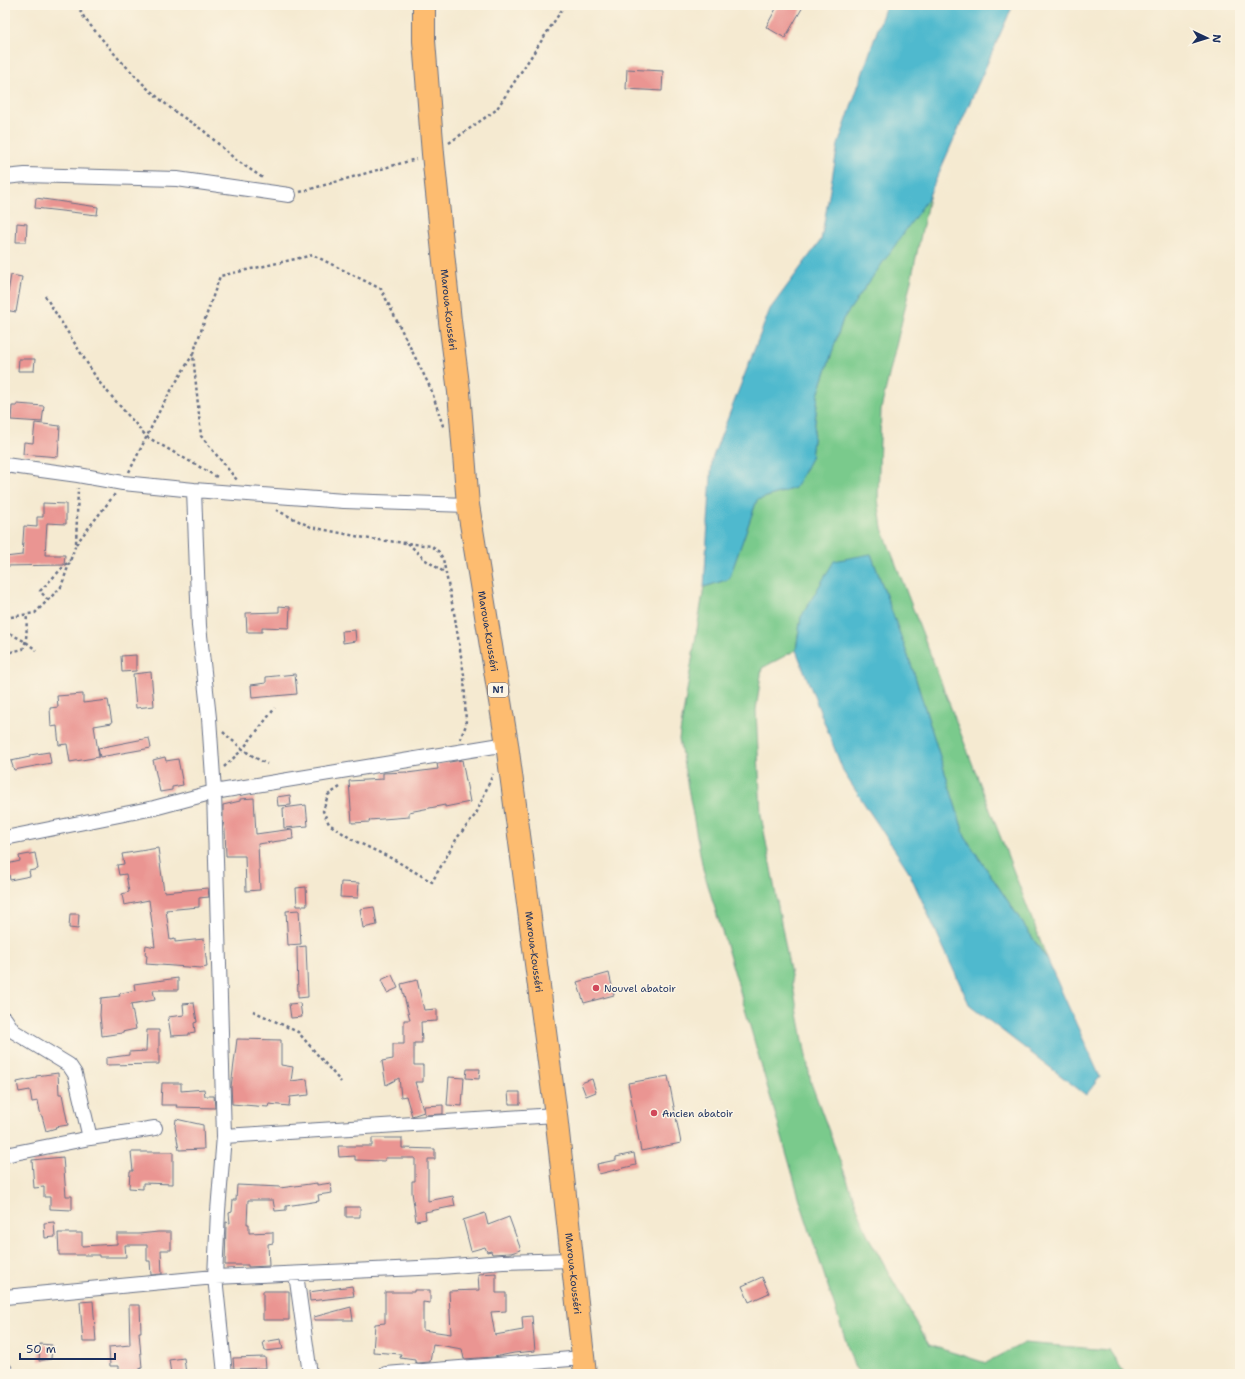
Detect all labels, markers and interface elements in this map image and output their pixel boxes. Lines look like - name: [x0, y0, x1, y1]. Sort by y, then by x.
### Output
- north arrow: [1187, 18, 1227, 58]
- text: N: [1209, 34, 1224, 44]
- street label: Maroua-Kousséri: [438, 269, 460, 351]
- street label: Maroua-Kousséri: [475, 590, 501, 673]
- road number: N1: [488, 683, 508, 697]
- street label: Maroua-Kousséri: [522, 911, 546, 993]
- place label: Nouvel abatoir: [604, 982, 676, 995]
- marker: Nouvel abatoir: [591, 983, 601, 993]
- place label: Ancien abatoir: [662, 1107, 734, 1120]
- marker: Ancien abatoir: [649, 1108, 659, 1118]
- street label: Maroua-Kousséri: [562, 1232, 584, 1315]
- scale bar: [20, 1335, 115, 1361]
- text: 50 m: [26, 1341, 56, 1357]

